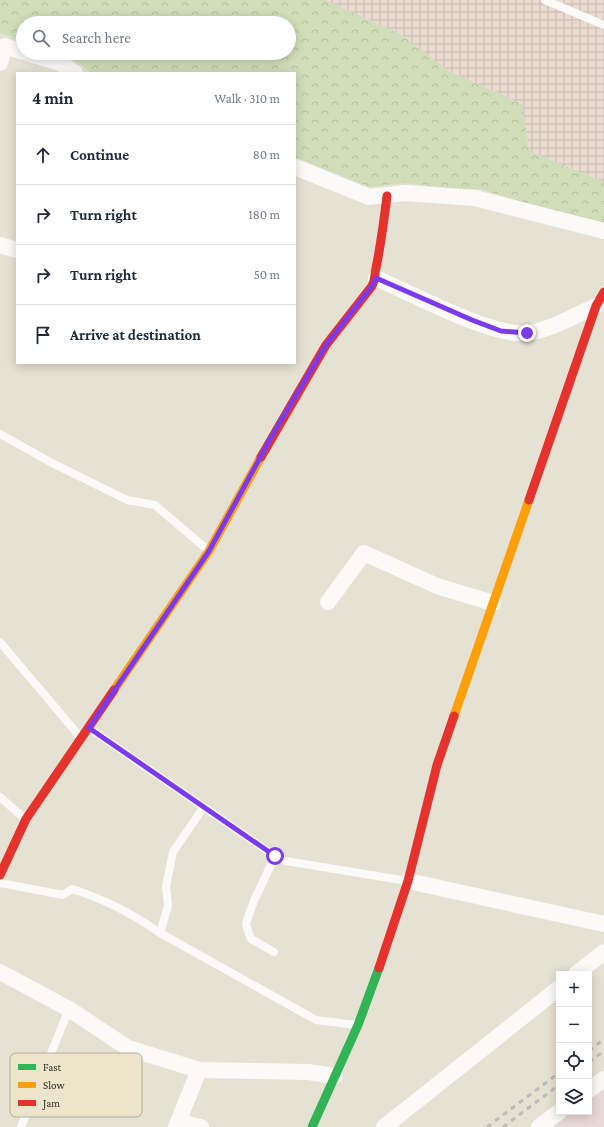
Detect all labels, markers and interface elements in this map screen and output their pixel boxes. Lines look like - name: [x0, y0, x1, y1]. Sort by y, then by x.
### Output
- search box: [16, 16, 296, 60]
- icon: search: [30, 27, 52, 49]
- text: Search here: [62, 30, 131, 46]
- text: 4 min: [32, 89, 74, 108]
- text: Walk · 310 m: [214, 91, 280, 106]
- icon: ahead: [32, 144, 54, 166]
- text: Continue: [70, 147, 129, 163]
- text: 80 m: [253, 147, 280, 162]
- icon: right: [32, 204, 54, 226]
- text: Turn right: [70, 207, 137, 223]
- text: 180 m: [248, 207, 280, 222]
- icon: right: [32, 264, 54, 286]
- text: Turn right: [70, 267, 137, 283]
- text: 50 m: [254, 267, 280, 282]
- icon: arrive: [32, 324, 54, 346]
- route end: [518, 324, 536, 342]
- text: Arrive at destination: [70, 327, 201, 343]
- route start: [266, 847, 284, 865]
- map controls: [556, 971, 592, 1115]
- button: +: [556, 971, 592, 1007]
- button: −: [556, 1007, 592, 1043]
- button: locate: [556, 1043, 592, 1079]
- legend: [10, 1053, 142, 1117]
- text: Fast: [43, 1061, 62, 1073]
- text: Slow: [43, 1079, 65, 1091]
- button: layers: [556, 1079, 592, 1115]
- text: Jam: [42, 1097, 60, 1110]

